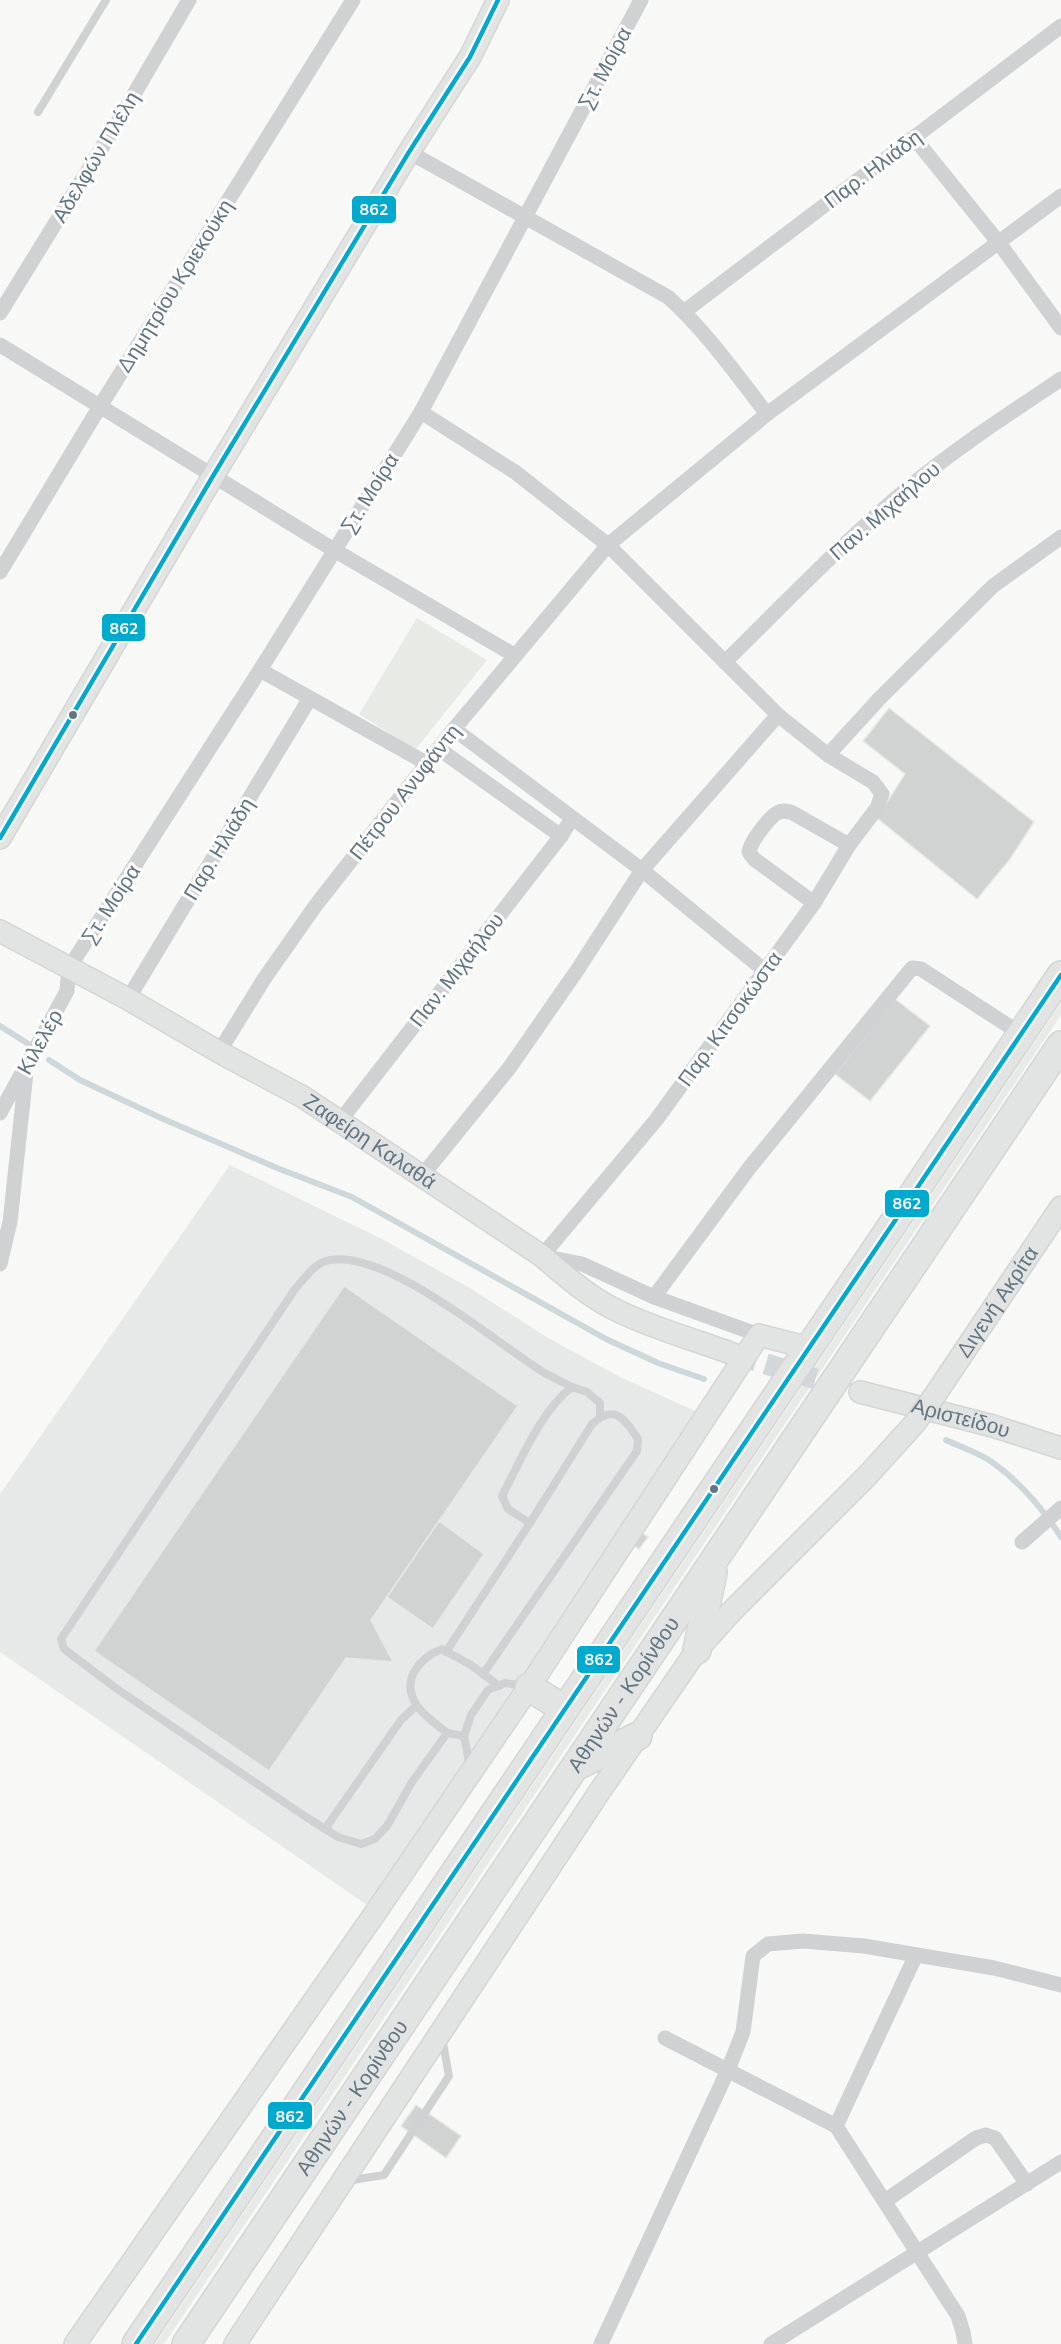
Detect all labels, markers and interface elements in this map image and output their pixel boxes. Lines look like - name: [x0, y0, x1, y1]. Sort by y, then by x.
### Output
- street label: Στ. Μοίρα: [572, 22, 638, 114]
- street label: Αδελφών Πλέλη: [46, 86, 146, 228]
- street label: Παρ. Ηλιάδη: [819, 123, 927, 215]
- street label: Δημητρίου Κριεκούκη: [110, 194, 240, 378]
- line badge: 862: [351, 195, 397, 224]
- text: 862: [360, 199, 388, 221]
- street label: Στ. Μοίρα: [335, 448, 405, 538]
- street label: Παν. Μιχαήλου: [824, 455, 946, 567]
- line badge: 862: [101, 613, 146, 642]
- text: 862: [110, 618, 138, 640]
- unlabelled marker: [67, 709, 79, 721]
- street label: Πέτρου Ανυφάντη: [343, 718, 467, 866]
- street label: Παρ. Ηλιάδη: [177, 792, 261, 906]
- street label: Στ. Μοίρα: [75, 859, 147, 949]
- street label: Παν. Μιχαήλου: [404, 907, 510, 1033]
- street label: Παρ. Κιτσοκώστα: [672, 946, 788, 1092]
- street label: Κιλελέρ: [11, 1004, 69, 1080]
- street label: Ζαφείρη Καλαθά: [298, 1087, 442, 1196]
- line badge: 862: [884, 1189, 930, 1218]
- text: 862: [893, 1193, 921, 1215]
- street label: Διγενή Ακρίτα: [950, 1241, 1045, 1363]
- street label: Αριστείδου: [908, 1392, 1014, 1445]
- unlabelled marker: [708, 1483, 720, 1495]
- street label: Αθηνών - Κορίνθου: [561, 1611, 686, 1778]
- line badge: 862: [576, 1645, 621, 1674]
- text: 862: [585, 1649, 613, 1671]
- street label: Αθηνών - Κορίνθου: [289, 2014, 414, 2181]
- line badge: 862: [267, 2101, 313, 2130]
- text: 862: [276, 2106, 304, 2128]

